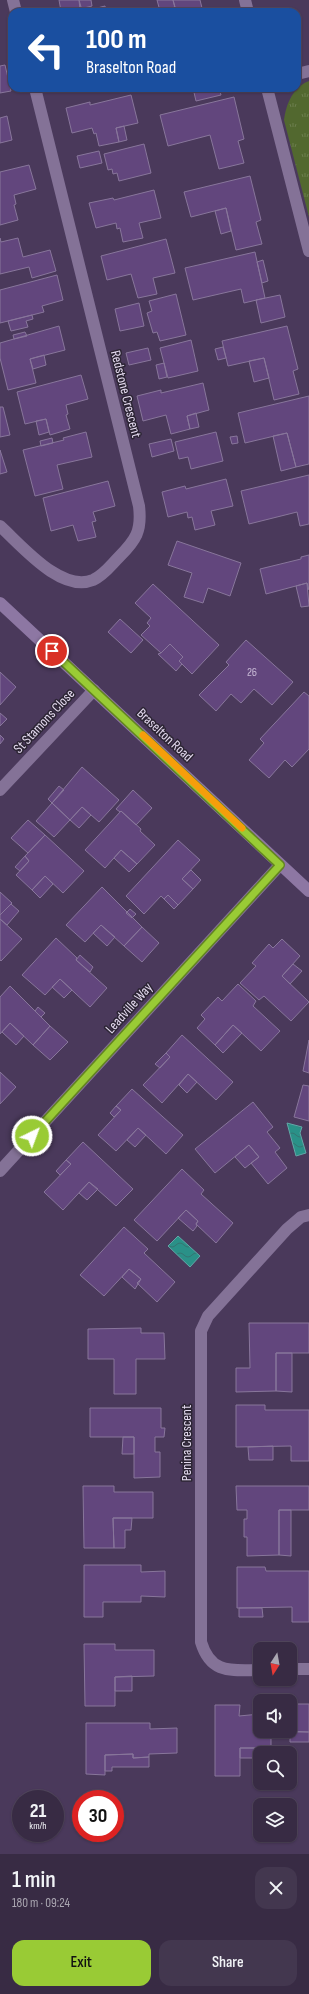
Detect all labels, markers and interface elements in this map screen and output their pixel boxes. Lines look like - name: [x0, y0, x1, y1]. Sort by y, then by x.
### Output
- text: 100 m: [86, 23, 147, 56]
- icon: left: [20, 24, 72, 76]
- text: Braselton Road: [86, 57, 176, 78]
- street label: Redstone Crescent: [107, 349, 145, 439]
- pin: [35, 634, 69, 668]
- icon: arrive: [41, 640, 63, 662]
- house number: 26: [247, 665, 257, 680]
- street label: St Stamons Close: [10, 685, 78, 757]
- street label: Braselton Road: [134, 705, 197, 765]
- street label: Leadville Way: [102, 979, 157, 1037]
- position arrow: [11, 1115, 53, 1157]
- street label: Penina Crescent: [178, 1405, 195, 1481]
- north arrow: [253, 1642, 297, 1686]
- map controls: [253, 1642, 297, 1842]
- button: sound: [253, 1694, 297, 1738]
- button: search: [253, 1746, 297, 1790]
- speed limit sign: 30: [72, 1790, 124, 1842]
- button: layers: [253, 1798, 297, 1842]
- text: 21: [30, 1799, 46, 1823]
- text: km/h: [29, 1820, 47, 1832]
- text: 1 min: [12, 1865, 56, 1894]
- button: close: [255, 1867, 297, 1909]
- text: 180 m · 09:24: [12, 1895, 70, 1911]
- button: Exit: [12, 1940, 151, 1986]
- button: Share: [159, 1940, 297, 1986]

